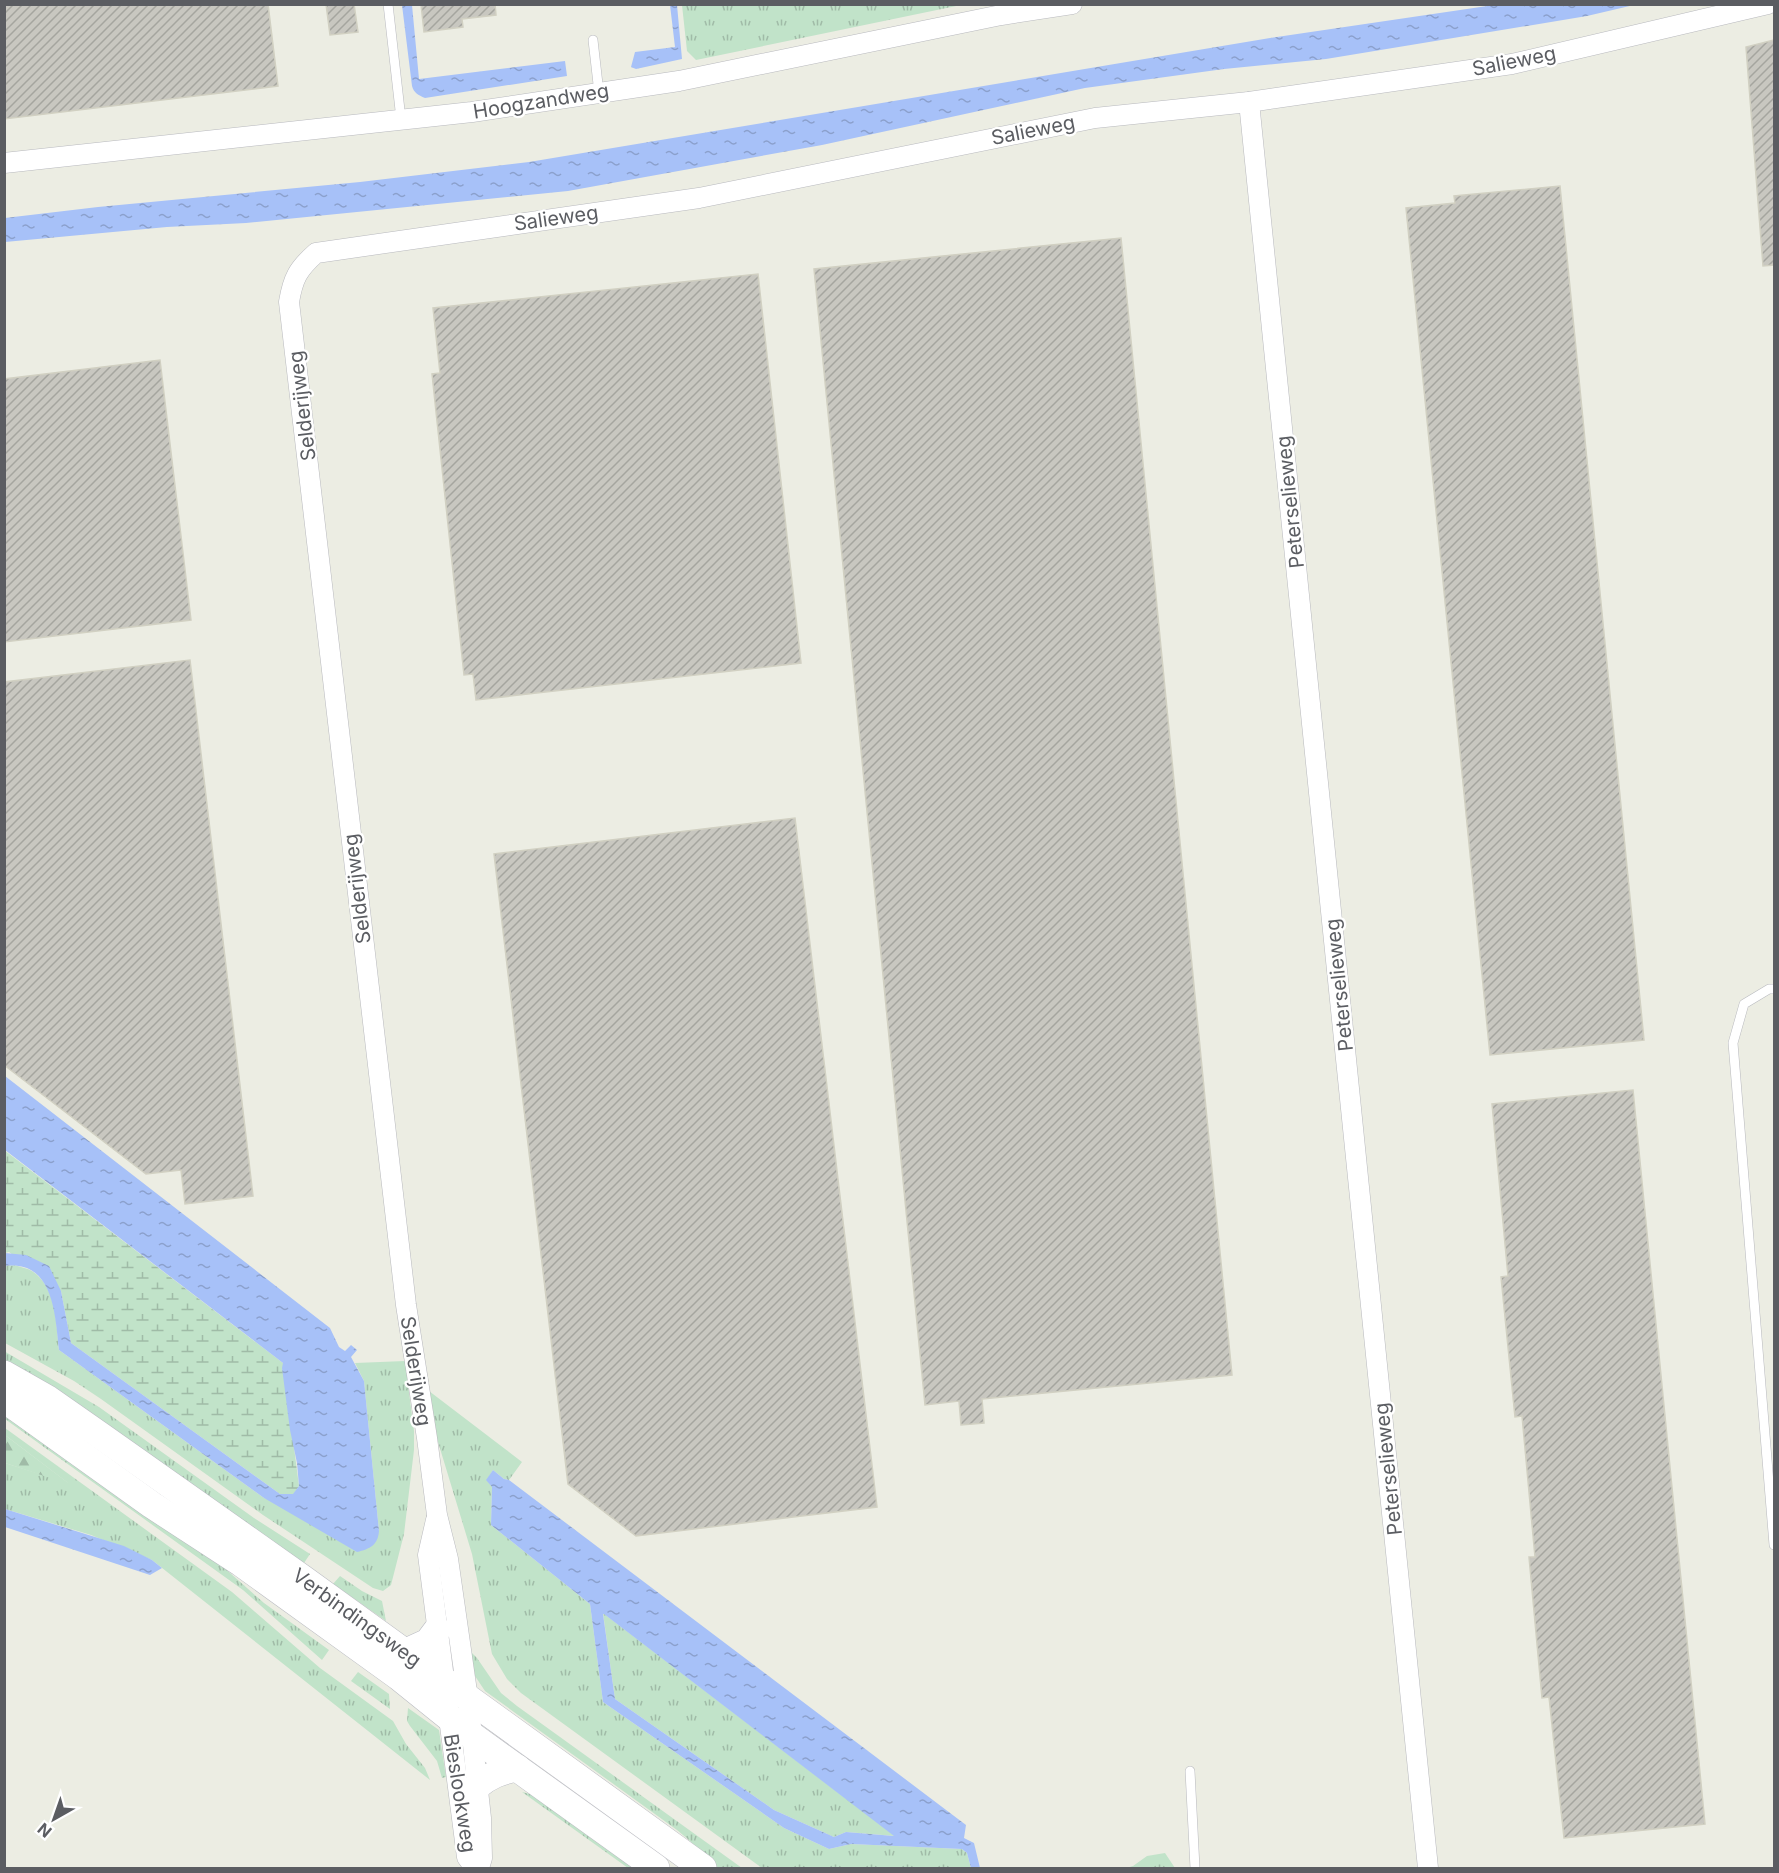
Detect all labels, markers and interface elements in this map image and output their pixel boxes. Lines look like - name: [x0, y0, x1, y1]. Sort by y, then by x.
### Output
- street label: Salieweg: [1470, 41, 1558, 81]
- street label: Hoogzandweg: [471, 78, 611, 124]
- street label: Salieweg: [989, 110, 1077, 150]
- street label: Salieweg: [512, 200, 600, 236]
- street label: Selderijweg: [283, 350, 321, 462]
- street label: Peterselieweg: [1271, 435, 1309, 569]
- street label: Selderijweg: [338, 833, 376, 945]
- street label: Peterselieweg: [1320, 918, 1358, 1052]
- street label: Selderijweg: [395, 1314, 437, 1428]
- street label: Peterselieweg: [1369, 1402, 1407, 1536]
- street label: Verbindingsweg: [288, 1563, 426, 1672]
- street label: Bieslookweg: [439, 1732, 481, 1854]
- north arrow: [24, 1789, 84, 1849]
- text: N: [33, 1819, 55, 1842]

